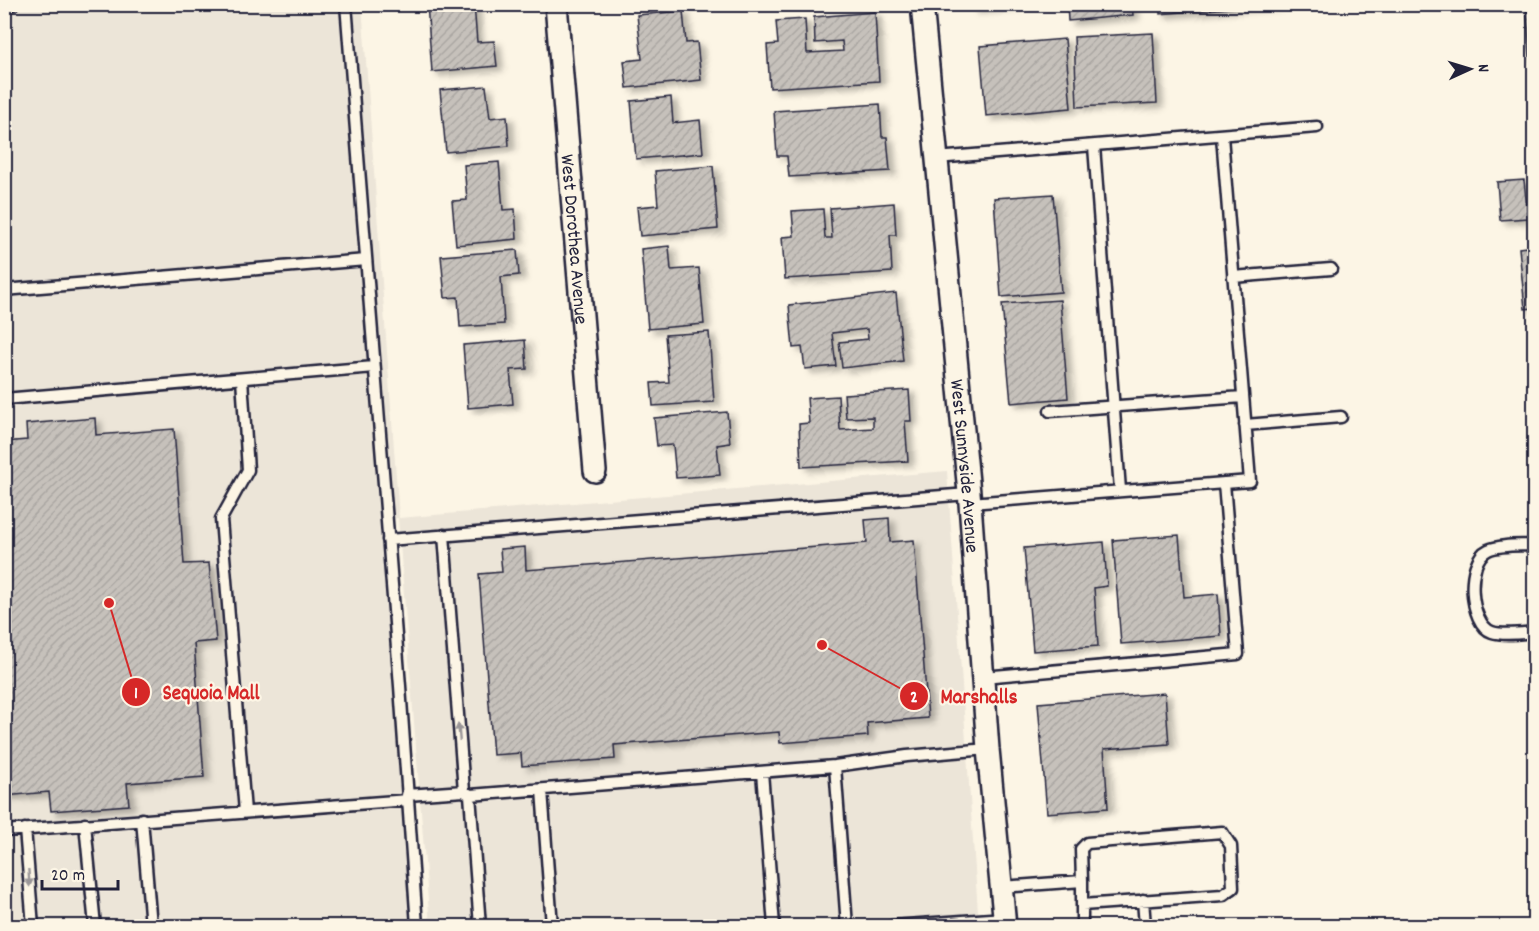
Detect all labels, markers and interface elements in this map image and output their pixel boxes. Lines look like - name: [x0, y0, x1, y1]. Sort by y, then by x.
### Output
- north arrow: [1440, 39, 1500, 99]
- text: N: [1471, 63, 1494, 73]
- street label: West Dorothea Avenue: [552, 153, 594, 326]
- street label: West Sunnyside Avenue: [941, 378, 985, 554]
- callout: Sequoia Mall: [121, 672, 272, 711]
- callout: Marshalls: [899, 676, 1030, 715]
- text: Sequoia Mall: [163, 680, 260, 710]
- text: 1: [134, 682, 138, 707]
- text: Marshalls: [940, 684, 1018, 714]
- text: 2: [910, 686, 918, 711]
- one-way arrow: [454, 723, 464, 742]
- scale bar: [42, 853, 118, 891]
- text: 20 m: [51, 864, 85, 889]
- one-way arrow: [24, 868, 34, 887]

